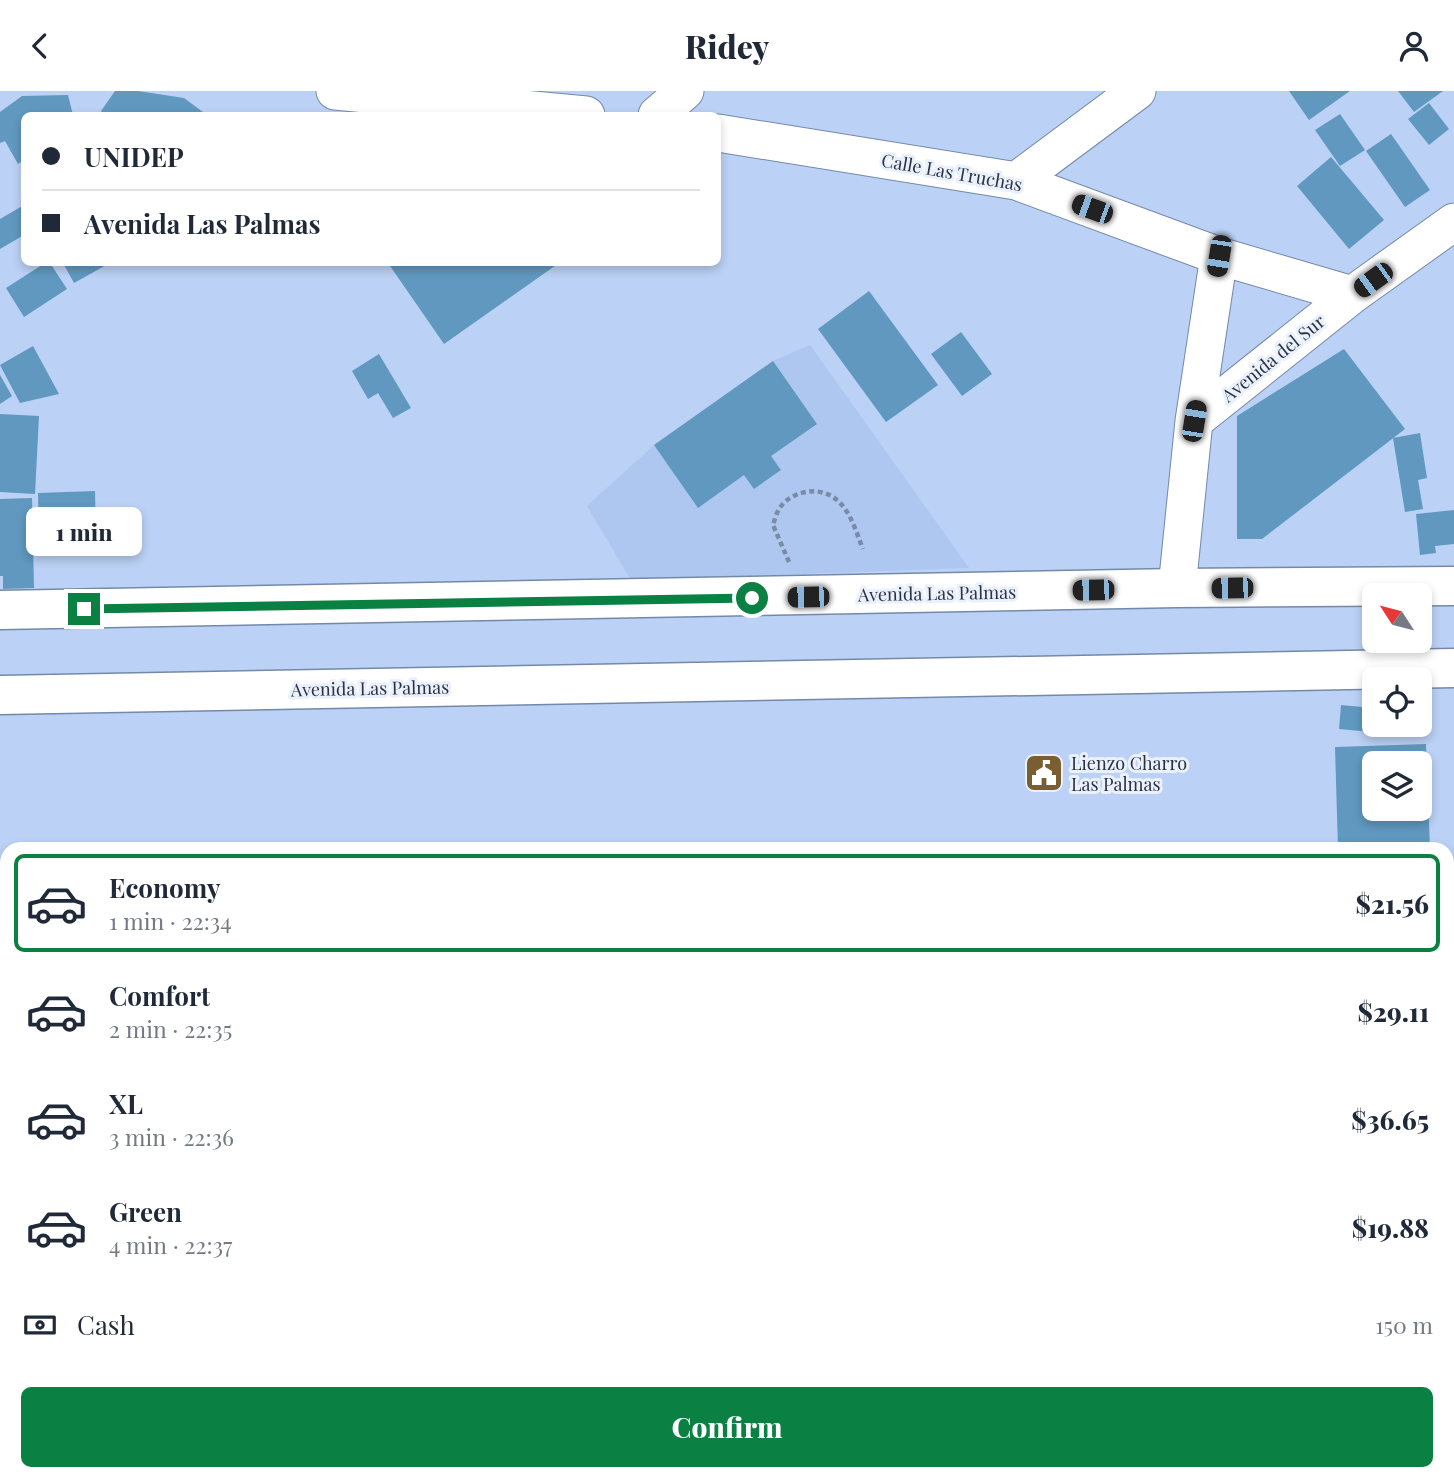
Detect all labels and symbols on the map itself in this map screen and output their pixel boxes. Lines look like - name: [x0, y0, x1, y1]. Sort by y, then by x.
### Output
- street label: Calle Las Truchas: [880, 148, 1024, 196]
- car: [1069, 192, 1116, 226]
- car: [1206, 234, 1233, 278]
- car: [1350, 259, 1397, 301]
- street label: Avenida del Sur: [1216, 309, 1330, 408]
- car: [1181, 399, 1208, 443]
- callout: 1 min: [26, 507, 142, 557]
- car: [1211, 577, 1254, 599]
- car: [1072, 579, 1115, 601]
- street label: Avenida Las Palmas: [857, 580, 1016, 606]
- route start: [736, 582, 768, 614]
- north arrow: [1362, 583, 1432, 653]
- car: [787, 586, 830, 608]
- route end: [68, 593, 100, 625]
- street label: Avenida Las Palmas: [290, 675, 449, 701]
- place label: Lienzo Charro Las Palmas: [1071, 751, 1187, 796]
- public building icon: Lienzo Charro Las Palmas: [1023, 752, 1065, 794]

